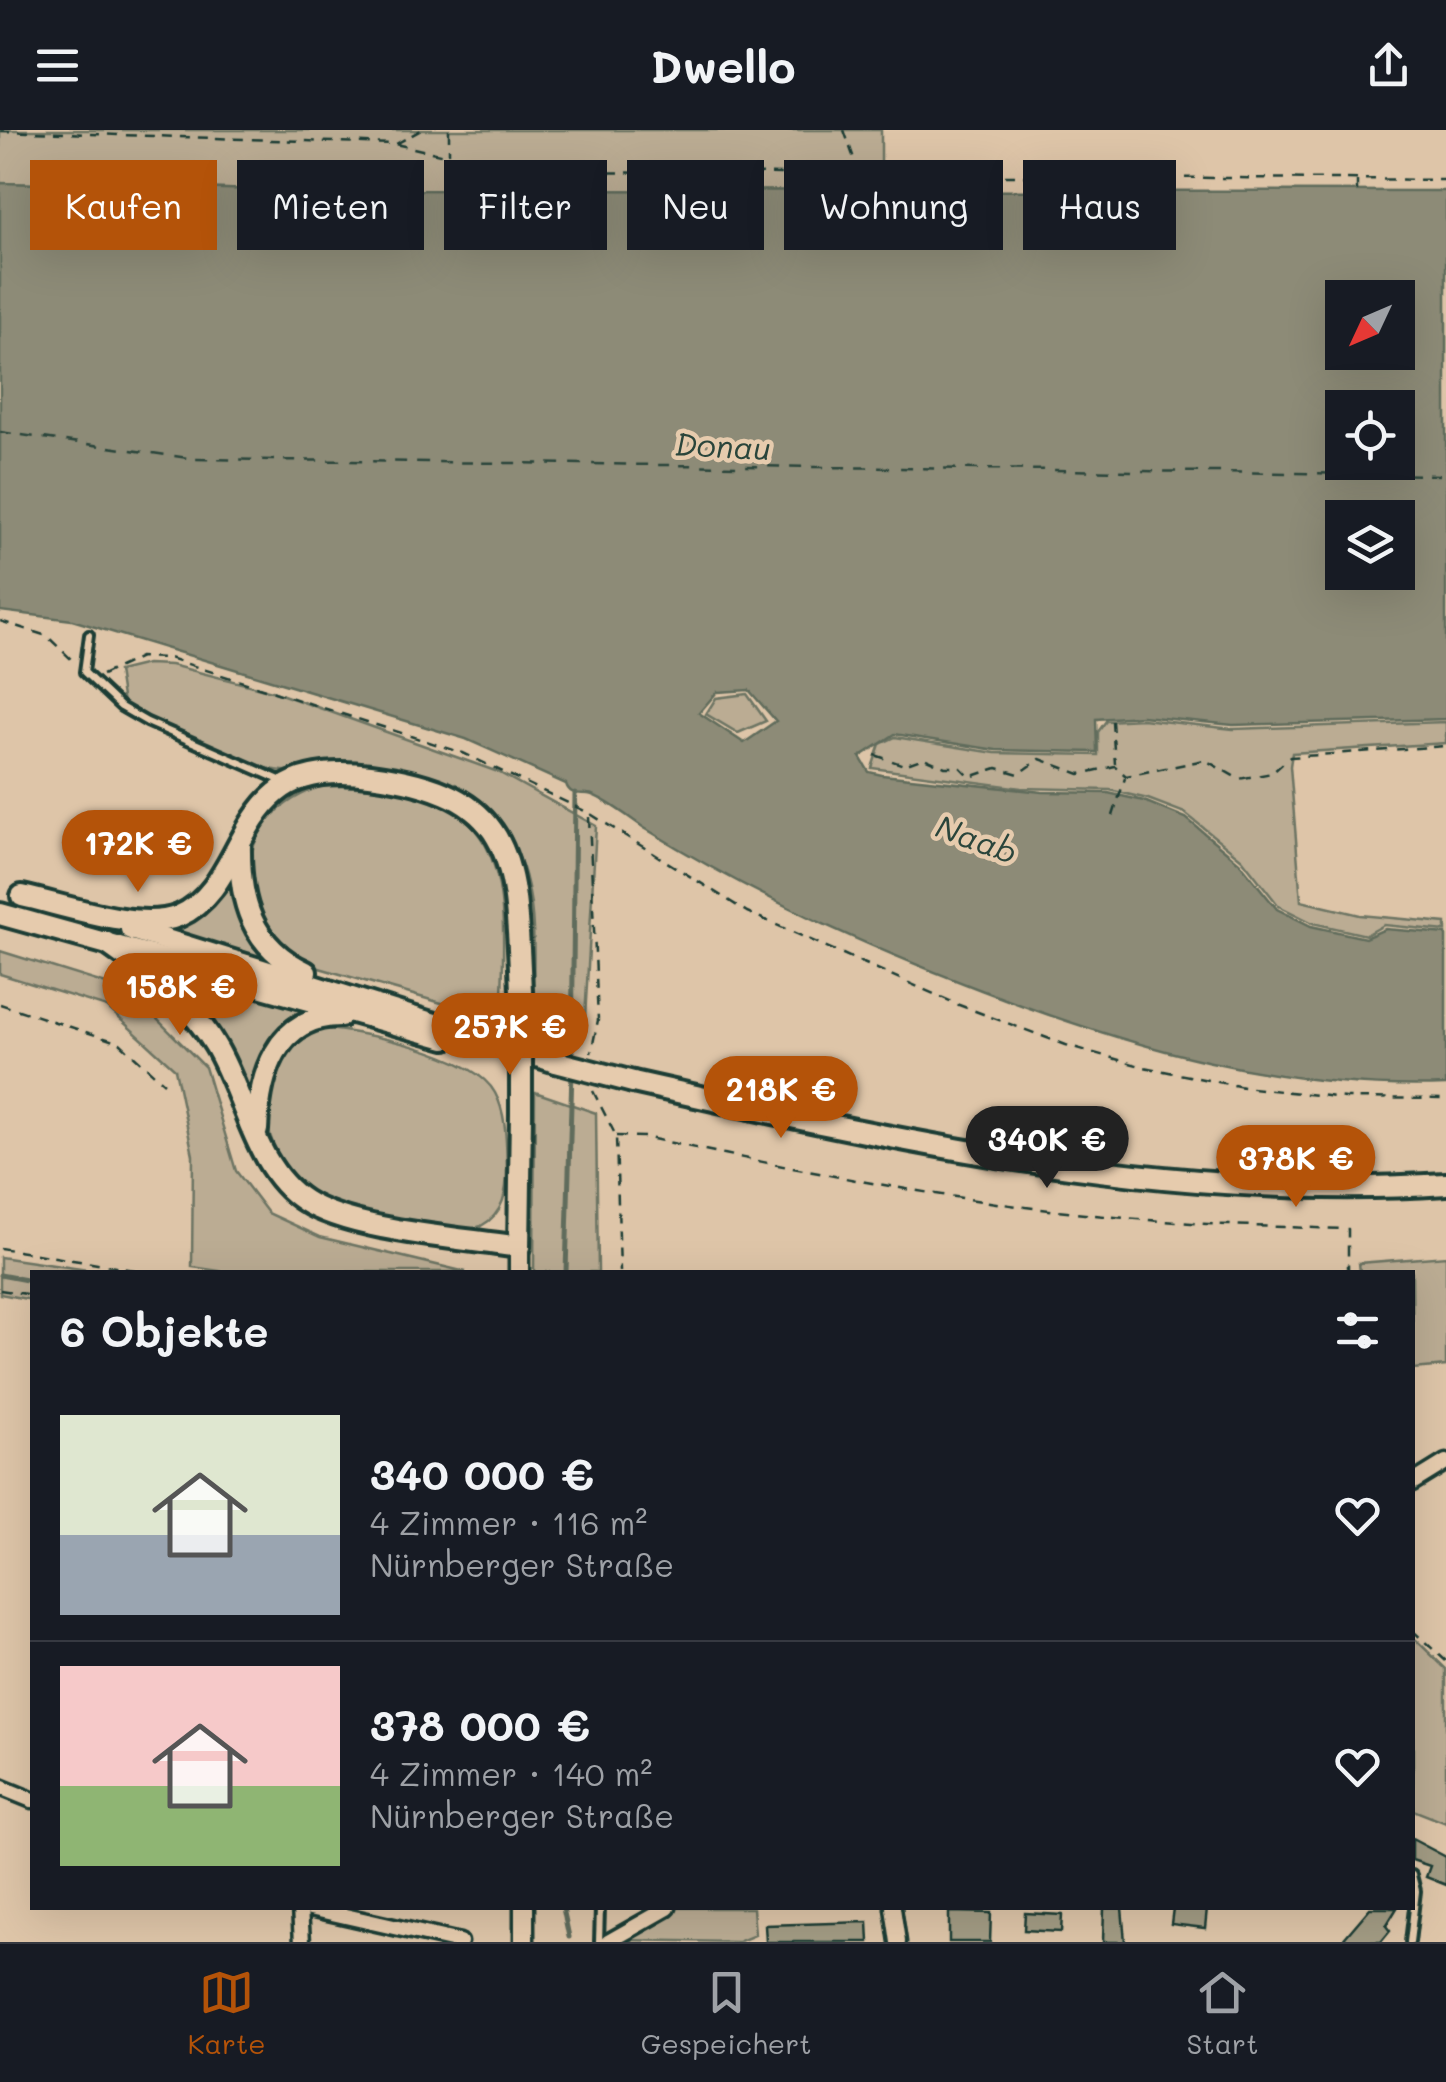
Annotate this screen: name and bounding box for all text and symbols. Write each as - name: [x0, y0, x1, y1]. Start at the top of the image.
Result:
- text: Dwello: [650, 36, 796, 94]
- icon: menu: [30, 38, 85, 93]
- icon: share: [1361, 38, 1416, 93]
- chip: Kaufen: [30, 160, 217, 250]
- chip: Mieten: [237, 160, 424, 250]
- chip: Filter: [444, 160, 607, 250]
- chip: Neu: [627, 160, 764, 250]
- chip: Wohnung: [784, 160, 1003, 250]
- chip: Haus: [1023, 160, 1176, 250]
- north arrow: [1325, 280, 1415, 370]
- map controls: [1325, 280, 1415, 590]
- button: locate: [1325, 390, 1415, 480]
- water label: Donau: [674, 422, 772, 468]
- button: layers: [1325, 500, 1415, 590]
- water label: Naab: [930, 804, 1024, 872]
- pin: 172K €: [57, 810, 219, 895]
- text: 172K €: [84, 821, 192, 863]
- pin: 158K €: [99, 953, 261, 1038]
- text: 158K €: [124, 964, 236, 1006]
- pin: 257K €: [429, 993, 591, 1078]
- text: 257K €: [454, 1004, 566, 1046]
- pin: 218K €: [700, 1056, 862, 1141]
- text: 218K €: [726, 1067, 836, 1109]
- pin: 340K €: [966, 1106, 1128, 1191]
- text: 340K €: [988, 1117, 1106, 1159]
- pin: 378K €: [1215, 1125, 1377, 1210]
- text: 378K €: [1238, 1136, 1354, 1178]
- text: 6 Objekte: [60, 1303, 268, 1358]
- icon: filters: [1330, 1303, 1385, 1358]
- text: 340 000 €: [370, 1446, 594, 1501]
- icon: home: [140, 1455, 260, 1575]
- icon: heart: [1330, 1488, 1385, 1543]
- text: 4 Zimmer · 116 m²: [370, 1501, 647, 1543]
- text: Nürnberger Straße: [370, 1543, 674, 1585]
- text: 378 000 €: [370, 1697, 590, 1752]
- icon: home: [140, 1706, 260, 1826]
- icon: heart: [1330, 1739, 1385, 1794]
- text: 4 Zimmer · 140 m²: [370, 1752, 652, 1794]
- text: Nürnberger Straße: [370, 1794, 674, 1836]
- tab: Karte: [188, 1965, 266, 2061]
- tab: Gespeichert: [641, 1965, 812, 2061]
- tab: Start: [1187, 1965, 1258, 2061]

